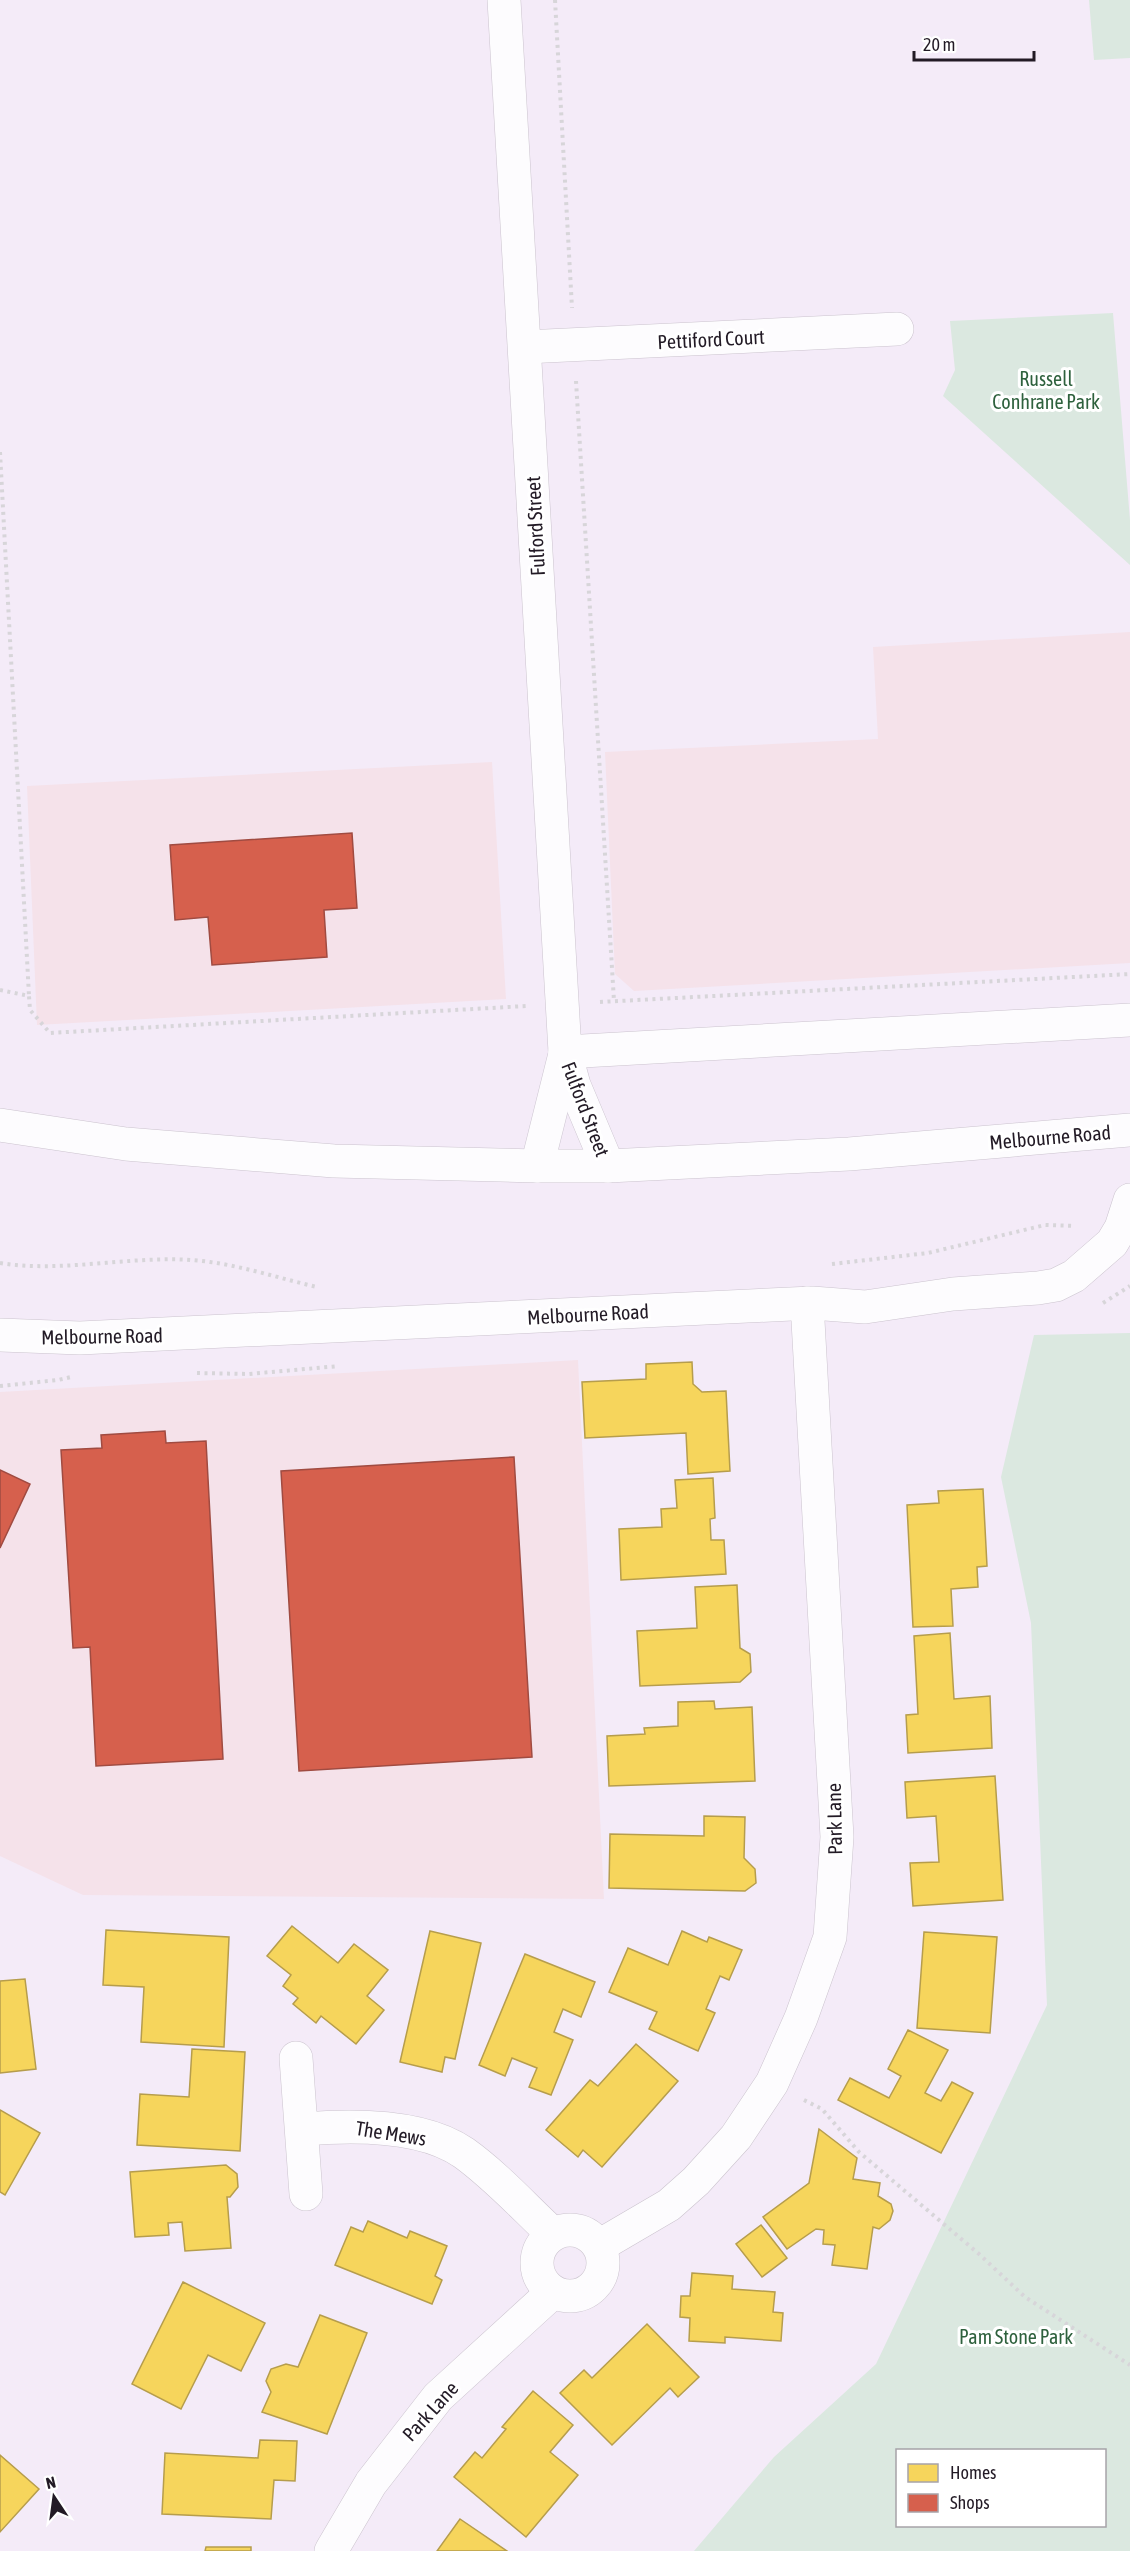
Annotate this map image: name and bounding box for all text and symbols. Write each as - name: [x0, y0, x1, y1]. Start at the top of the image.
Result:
- scale bar: [914, 24, 1034, 62]
- text: 20 m: [923, 34, 955, 55]
- street label: Pettiford Court: [657, 325, 765, 353]
- park label: Russell Conhrane Park: [992, 367, 1100, 413]
- street label: Fulford Street: [521, 475, 549, 576]
- street label: Fulford Street: [557, 1058, 615, 1160]
- street label: Melbourne Road: [988, 1120, 1112, 1154]
- street label: Melbourne Road: [527, 1299, 649, 1329]
- street label: Melbourne Road: [41, 1323, 163, 1349]
- street label: Park Lane: [822, 1783, 846, 1855]
- street label: The Mews: [354, 2116, 428, 2150]
- park label: Pam Stone Park: [959, 2325, 1073, 2348]
- street label: Park Lane: [397, 2377, 463, 2445]
- legend: [896, 2449, 1106, 2527]
- text: Homes: [950, 2462, 996, 2483]
- north arrow: [24, 2467, 84, 2527]
- text: N: [44, 2473, 57, 2492]
- text: Shops: [950, 2492, 990, 2513]

